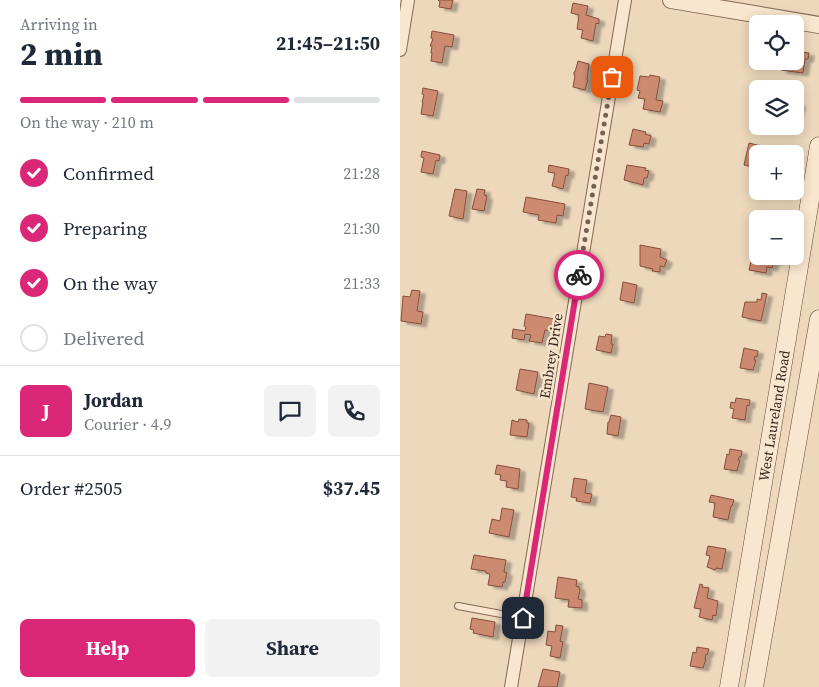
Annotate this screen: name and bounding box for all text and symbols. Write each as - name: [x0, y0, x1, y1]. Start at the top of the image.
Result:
- text: Arriving in: [20, 13, 98, 35]
- map controls: [749, 15, 804, 265]
- button: locate: [749, 15, 804, 70]
- text: 21:45–21:50: [276, 30, 380, 56]
- text: 2 min: [20, 32, 103, 76]
- pin: [591, 56, 633, 98]
- icon: bag: [598, 63, 626, 91]
- button: layers: [749, 80, 804, 135]
- text: On the way · 210 m: [20, 111, 154, 133]
- button: +: [749, 145, 804, 200]
- icon: check: [20, 159, 48, 187]
- text: Confirmed: [63, 160, 154, 186]
- text: 21:28: [343, 162, 380, 184]
- button: −: [749, 210, 804, 265]
- icon: check: [20, 214, 48, 242]
- text: Preparing: [63, 215, 147, 241]
- text: 21:30: [343, 217, 380, 239]
- courier: [554, 250, 604, 300]
- icon: bike: [565, 261, 593, 289]
- icon: check: [20, 269, 48, 297]
- text: On the way: [63, 270, 158, 296]
- text: 21:33: [343, 272, 380, 294]
- street label: Embrey Drive: [534, 312, 568, 400]
- text: Delivered: [63, 325, 144, 351]
- street label: West Laureland Road: [753, 349, 795, 483]
- button: chat: [264, 385, 316, 437]
- button: phone: [328, 385, 380, 437]
- text: Jordan: [84, 387, 143, 413]
- text: J: [42, 398, 50, 424]
- text: Courier · 4.9: [84, 413, 172, 435]
- text: Order #2505: [20, 475, 122, 501]
- text: $37.45: [323, 475, 380, 501]
- pin: [502, 597, 544, 639]
- icon: home: [509, 604, 537, 632]
- button: Help: [20, 619, 195, 677]
- button: Share: [205, 619, 380, 677]

